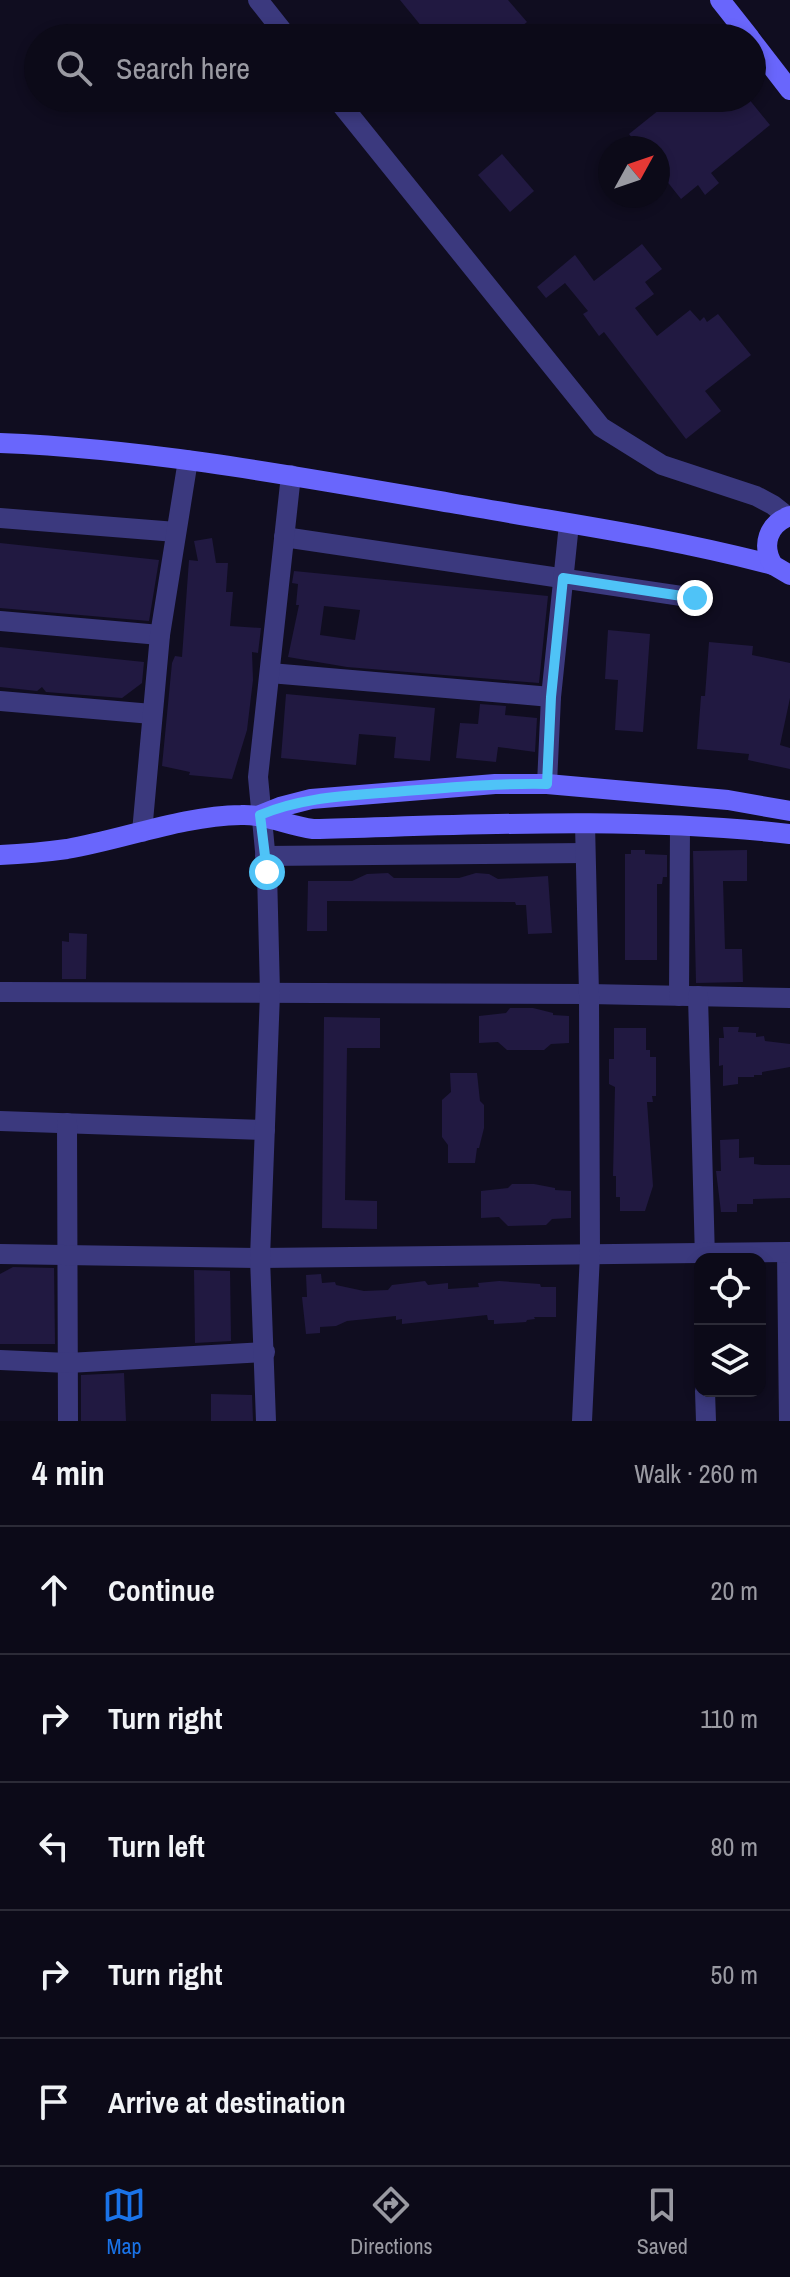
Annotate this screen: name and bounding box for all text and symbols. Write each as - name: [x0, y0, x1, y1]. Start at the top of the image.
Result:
- search box: [24, 24, 766, 112]
- icon: search: [52, 46, 96, 90]
- text: Search here: [116, 48, 250, 88]
- north arrow: [598, 136, 670, 208]
- route end: [677, 580, 713, 616]
- route start: [249, 854, 285, 890]
- map controls: [694, 1253, 766, 1397]
- button: locate: [694, 1253, 766, 1325]
- button: layers: [694, 1325, 766, 1397]
- text: 4 min: [32, 1450, 105, 1496]
- text: Walk · 260 m: [634, 1456, 758, 1491]
- icon: ahead: [32, 1568, 76, 1612]
- text: Continue: [108, 1570, 215, 1610]
- text: 20 m: [711, 1573, 758, 1608]
- icon: right: [32, 1696, 76, 1740]
- text: Turn right: [108, 1698, 222, 1738]
- text: 110 m: [700, 1701, 758, 1736]
- icon: left: [32, 1824, 76, 1868]
- text: Turn left: [108, 1826, 205, 1866]
- text: 80 m: [711, 1829, 758, 1864]
- icon: right: [32, 1952, 76, 1996]
- text: Turn right: [108, 1954, 222, 1994]
- text: 50 m: [711, 1957, 758, 1992]
- icon: arrive: [32, 2080, 76, 2124]
- text: Arrive at destination: [108, 2082, 346, 2122]
- tab: Map: [102, 2183, 146, 2261]
- tab: Directions: [350, 2183, 433, 2261]
- tab: Saved: [637, 2183, 688, 2261]

